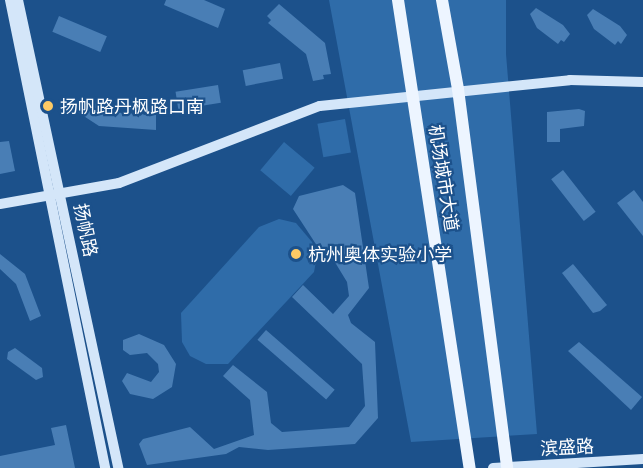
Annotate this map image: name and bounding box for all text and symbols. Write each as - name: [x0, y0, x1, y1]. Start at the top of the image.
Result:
- place label: 扬帆路丹枫路口南: [60, 95, 204, 117]
- marker: 扬帆路丹枫路口南: [41, 99, 55, 113]
- street label: 机场城市大道: [425, 123, 463, 233]
- street label: 扬帆路: [70, 201, 102, 259]
- place label: 杭州奥体实验小学: [308, 243, 452, 265]
- marker: 杭州奥体实验小学: [289, 247, 303, 261]
- street label: 滨盛路: [539, 435, 595, 459]

